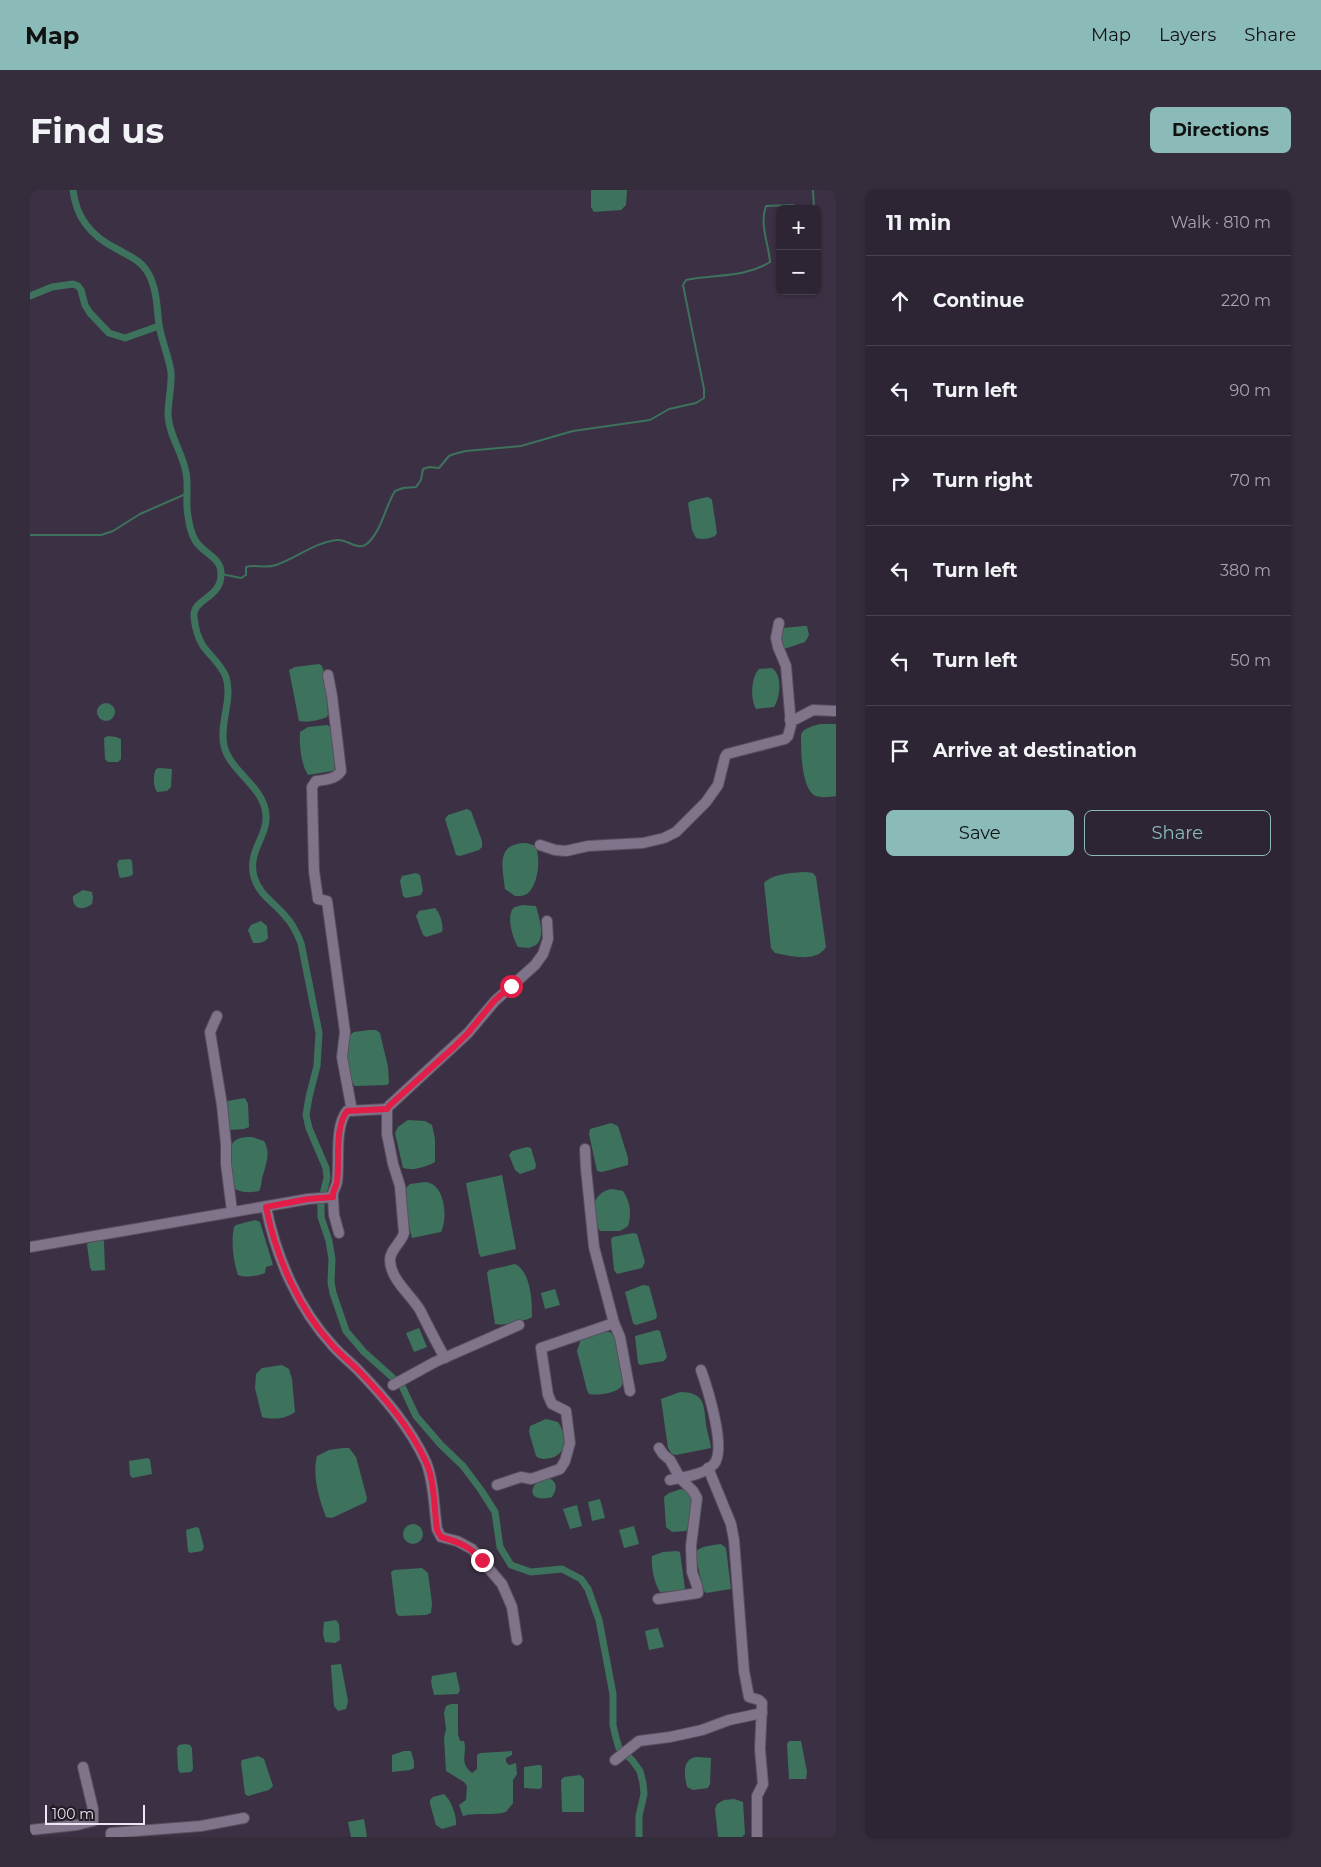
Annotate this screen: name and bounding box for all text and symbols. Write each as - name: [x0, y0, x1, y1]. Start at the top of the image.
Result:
- text: Map: [25, 21, 79, 50]
- text: Map: [1091, 24, 1131, 46]
- text: Layers: [1159, 24, 1216, 46]
- text: Share: [1244, 24, 1296, 46]
- button: Directions: [1150, 107, 1291, 153]
- text: Find us: [30, 109, 164, 152]
- map controls: [776, 205, 821, 295]
- button: +: [776, 205, 821, 250]
- text: 11 min: [886, 210, 951, 235]
- text: Walk · 810 m: [1171, 213, 1271, 232]
- button: −: [776, 250, 821, 295]
- icon: ahead: [886, 287, 914, 315]
- text: Continue: [933, 289, 1024, 312]
- text: 220 m: [1221, 291, 1271, 310]
- icon: left: [886, 377, 914, 405]
- text: Turn left: [933, 379, 1018, 402]
- text: 90 m: [1229, 381, 1271, 400]
- icon: right: [886, 467, 914, 495]
- text: Turn right: [933, 469, 1033, 492]
- text: 70 m: [1230, 471, 1271, 490]
- icon: left: [886, 557, 914, 585]
- text: Turn left: [933, 559, 1018, 582]
- text: 380 m: [1220, 561, 1271, 580]
- icon: left: [886, 647, 914, 675]
- text: Turn left: [933, 649, 1018, 672]
- text: 50 m: [1230, 651, 1271, 670]
- icon: arrive: [886, 737, 914, 765]
- text: Arrive at destination: [933, 739, 1137, 762]
- button: Save: [886, 810, 1074, 856]
- button: Share: [1084, 810, 1271, 856]
- route start: [500, 975, 523, 998]
- route end: [471, 1549, 494, 1572]
- scale bar: [45, 1802, 145, 1825]
- text: 100 m: [52, 1805, 94, 1823]

